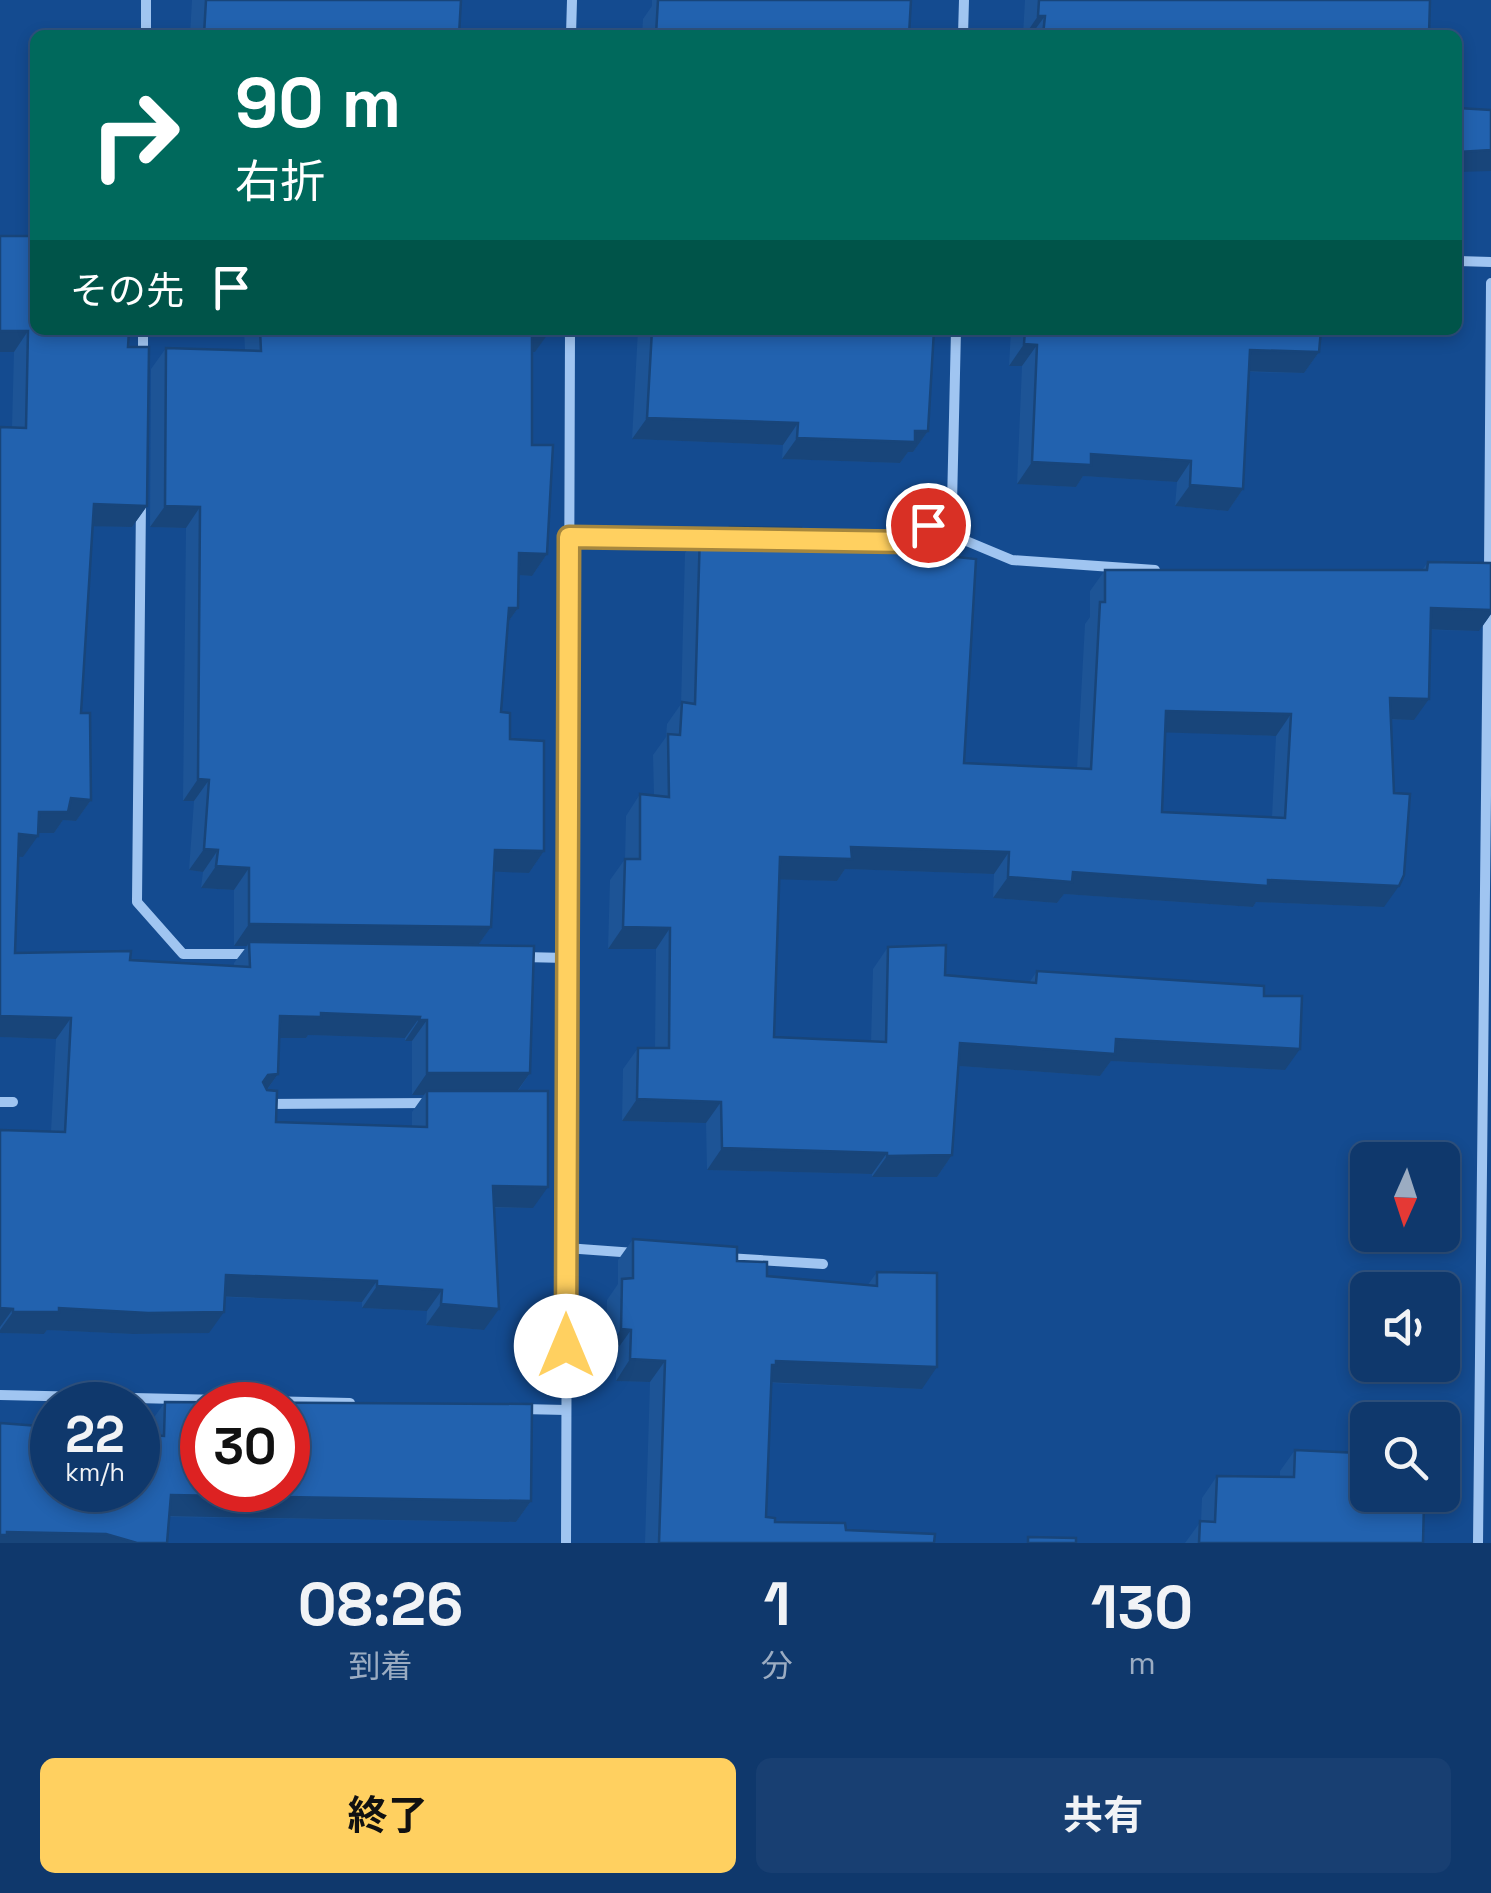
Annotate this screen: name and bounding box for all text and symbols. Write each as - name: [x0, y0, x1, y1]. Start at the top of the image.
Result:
- text: 90 m: [235, 58, 401, 147]
- icon: right: [70, 70, 200, 200]
- text: 右折: [235, 153, 325, 210]
- icon: arrive: [204, 260, 259, 315]
- text: その先: [70, 267, 184, 315]
- pin: [886, 483, 971, 568]
- icon: arrive: [901, 498, 956, 553]
- north arrow: [1350, 1142, 1460, 1252]
- map controls: [1350, 1142, 1460, 1512]
- button: sound: [1350, 1272, 1460, 1382]
- position arrow: [514, 1294, 618, 1398]
- speed limit sign: 30: [180, 1382, 310, 1512]
- button: search: [1350, 1402, 1460, 1512]
- text: 22: [65, 1403, 125, 1467]
- text: km/h: [65, 1456, 125, 1488]
- text: 08:26: [298, 1566, 463, 1643]
- text: 1: [763, 1566, 791, 1643]
- text: 130: [1091, 1569, 1193, 1646]
- text: m: [1128, 1643, 1156, 1683]
- text: 到着: [348, 1646, 413, 1686]
- text: 分: [761, 1646, 793, 1686]
- button: 終了: [40, 1758, 736, 1873]
- button: 共有: [756, 1758, 1451, 1873]

